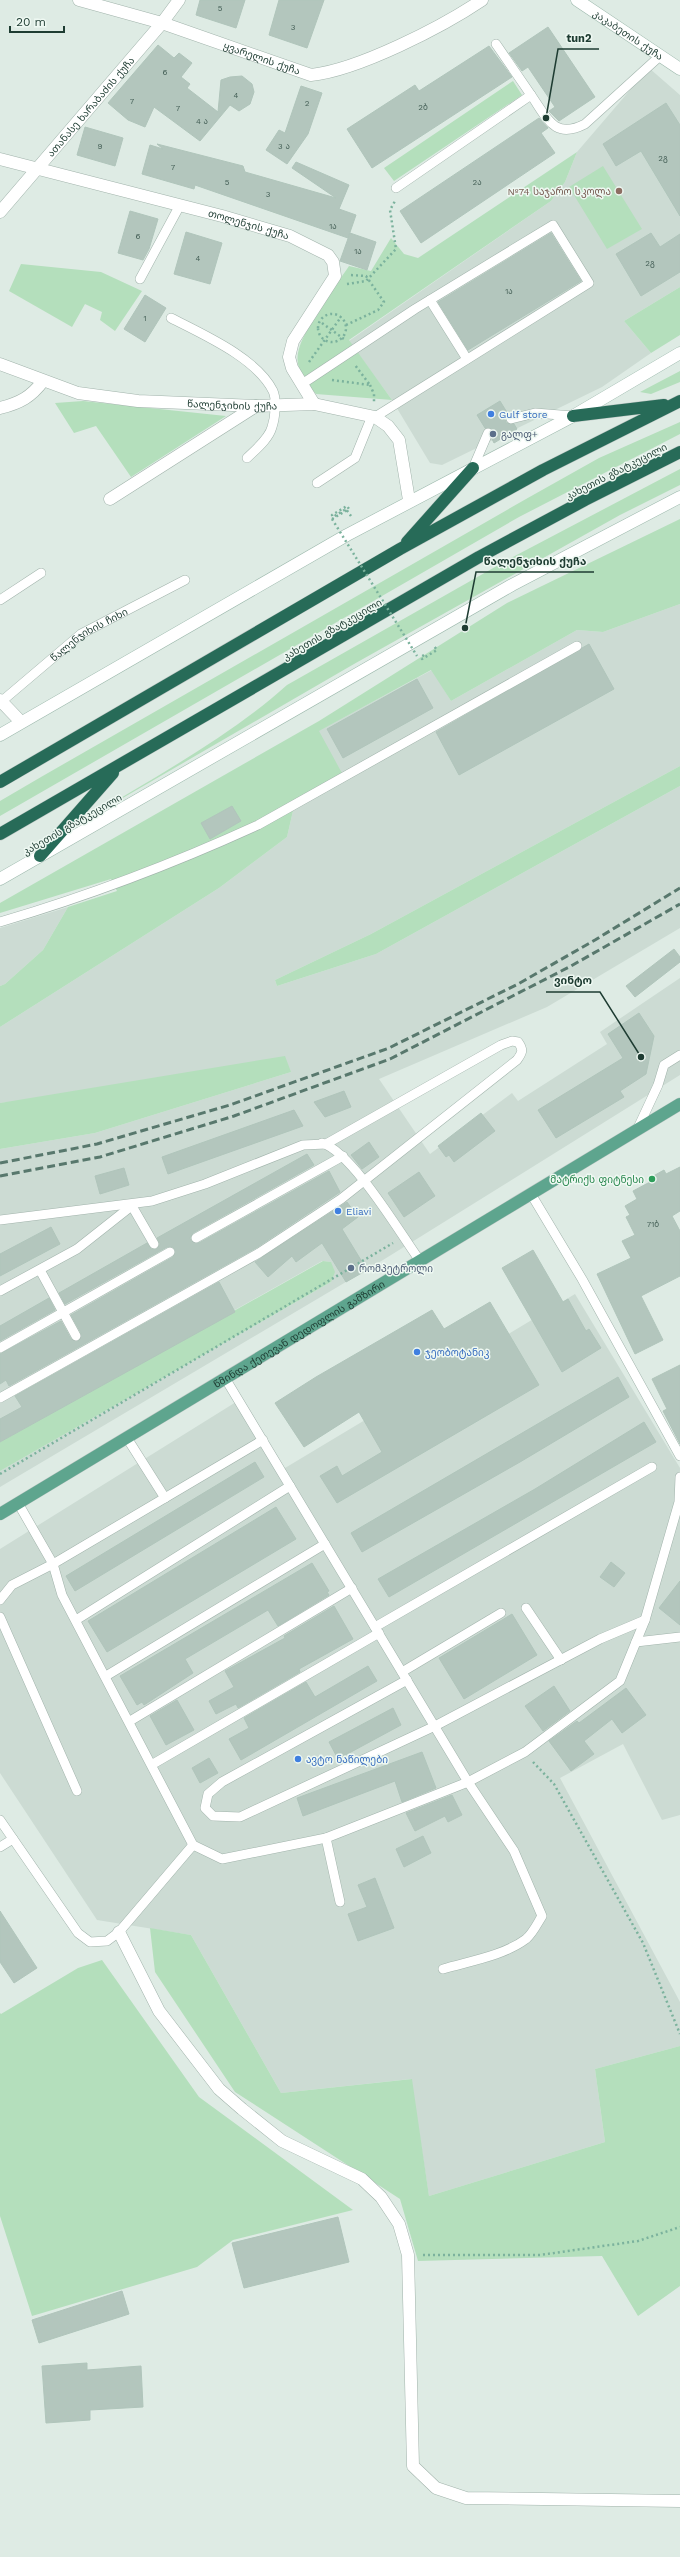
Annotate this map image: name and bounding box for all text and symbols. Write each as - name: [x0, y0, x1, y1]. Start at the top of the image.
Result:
- house number: 5: [218, 4, 223, 13]
- scale bar: [10, 8, 64, 34]
- street label: კაკაბეთის ქუჩა: [591, 8, 665, 62]
- text: 20 m: [16, 15, 46, 29]
- house number: 3: [291, 23, 296, 32]
- callout: tun2: [558, 26, 599, 49]
- text: tun2: [567, 32, 592, 45]
- street label: ყვარელის ქუჩა: [222, 40, 302, 77]
- street label: ათანასე ხარაბაძის ქუჩა: [45, 55, 137, 159]
- house number: 6: [163, 68, 168, 77]
- house number: 4: [234, 91, 239, 100]
- house number: 7: [130, 97, 135, 106]
- house number: 2: [305, 99, 310, 108]
- house number: 2ბ: [418, 103, 428, 112]
- house number: 7: [176, 104, 181, 113]
- house number: 4 ა: [196, 117, 208, 126]
- house number: 9: [98, 142, 103, 151]
- house number: 3 ა: [278, 142, 290, 151]
- house number: 2გ: [658, 154, 668, 163]
- house number: 7: [171, 163, 176, 172]
- house number: 5: [225, 178, 230, 187]
- house number: 2ა: [472, 178, 482, 187]
- place label: №74 საჯარო სკოლა: [508, 186, 611, 198]
- marker: №74 საჯარო სკოლა: [614, 186, 624, 196]
- house number: 3: [266, 190, 271, 199]
- street label: თოლენჯის ქუჩა: [207, 208, 290, 241]
- house number: 1ა: [329, 222, 337, 231]
- house number: 6: [136, 232, 141, 241]
- house number: 1ა: [354, 247, 362, 256]
- house number: 4: [196, 254, 201, 263]
- house number: 2გ: [645, 259, 655, 268]
- house number: 1ა: [505, 287, 513, 296]
- house number: 1: [143, 314, 147, 323]
- street label: წალენჯიხის ქუჩა: [187, 398, 277, 413]
- marker: Gulf store: [486, 409, 496, 419]
- place label: Gulf store: [499, 409, 548, 420]
- marker: გალფ+: [488, 429, 498, 439]
- place label: გალფ+: [501, 429, 538, 441]
- street label: კახეთის გზატკეცილი: [564, 441, 669, 503]
- callout: წალენჯიხის ქუჩა: [476, 549, 594, 572]
- text: წალენჯიხის ქუჩა: [484, 555, 586, 568]
- street label: კახეთის გზატკეცილი: [281, 596, 384, 663]
- street label: წალენჯიხის ჩიხი: [48, 606, 130, 664]
- street label: კახეთის გზატკეცილი: [21, 791, 124, 858]
- callout: ვინტო: [546, 969, 600, 992]
- text: ვინტო: [554, 974, 592, 987]
- place label: მატრიქს ფიტნესი: [550, 1174, 644, 1186]
- marker: მატრიქს ფიტნესი: [647, 1174, 657, 1184]
- marker: Eliavi: [333, 1206, 343, 1216]
- place label: Eliavi: [346, 1206, 371, 1217]
- house number: 71ბ: [647, 1220, 659, 1229]
- marker: რომპეტროლი: [346, 1263, 356, 1273]
- place label: რომპეტროლი: [359, 1263, 433, 1275]
- street label: წმინდა ქეთევან დედოფლის გამზირი: [212, 1278, 387, 1390]
- marker: ჯეობოტანიკ: [412, 1347, 422, 1357]
- place label: ჯეობოტანიკ: [425, 1347, 490, 1359]
- marker: ავტო ნაწილები: [293, 1754, 303, 1764]
- place label: ავტო ნაწილები: [306, 1754, 388, 1766]

